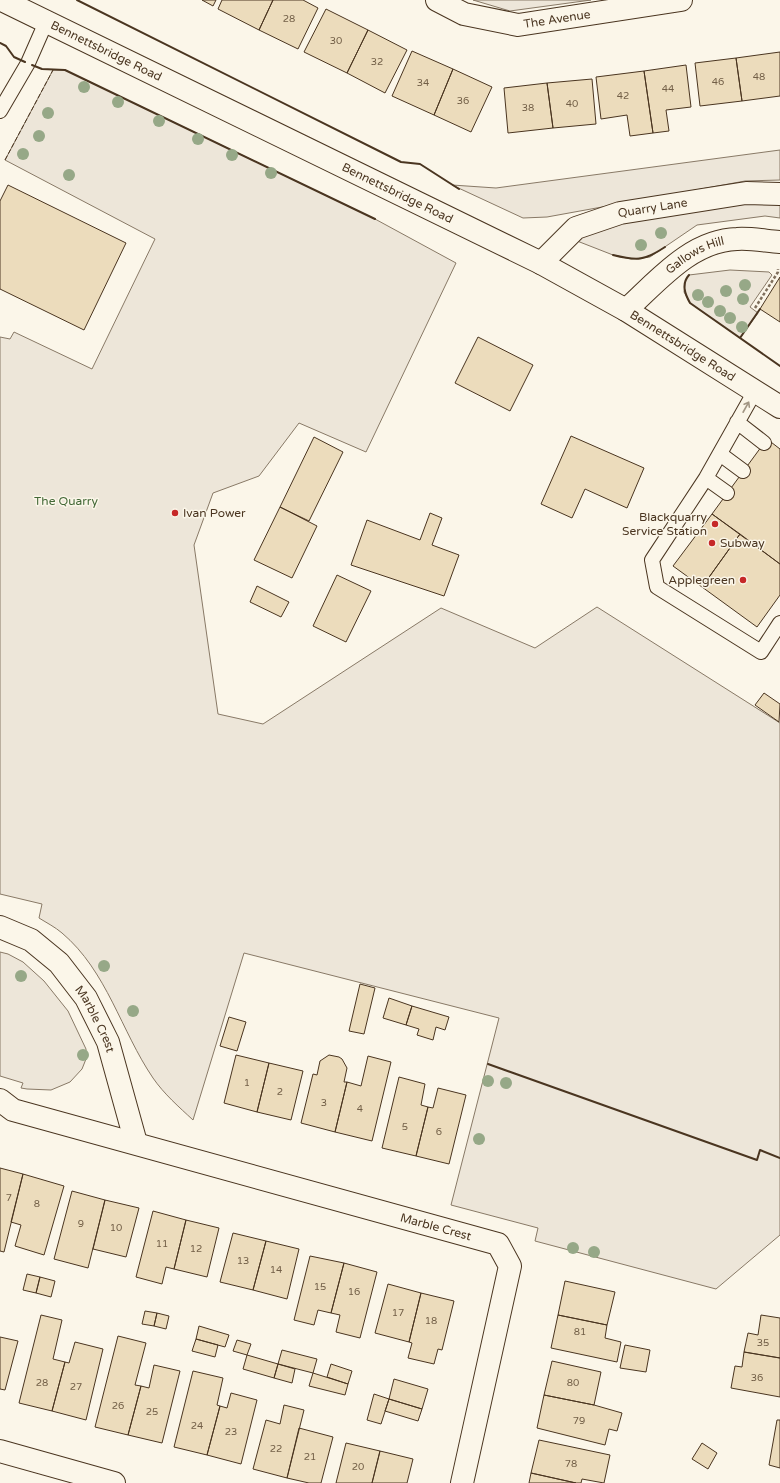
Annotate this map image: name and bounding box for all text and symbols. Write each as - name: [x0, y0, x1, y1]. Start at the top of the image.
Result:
- street label: The Avenue: [523, 7, 592, 31]
- house number: 28: [283, 13, 295, 25]
- street label: Bennettsbridge Road: [48, 18, 164, 84]
- house number: 30: [330, 35, 342, 47]
- house number: 32: [371, 56, 383, 68]
- house number: 48: [753, 71, 765, 83]
- house number: 46: [712, 76, 724, 88]
- house number: 34: [417, 77, 429, 89]
- house number: 44: [662, 83, 674, 95]
- house number: 42: [617, 90, 629, 102]
- house number: 36: [457, 95, 469, 107]
- house number: 40: [566, 98, 578, 110]
- house number: 38: [522, 102, 534, 114]
- street label: Bennettsbridge Road: [340, 160, 455, 226]
- street label: Quarry Lane: [617, 195, 689, 220]
- street label: Gallows Hill: [663, 234, 725, 277]
- street label: Bennettsbridge Road: [628, 307, 738, 384]
- one-way arrow: [742, 401, 750, 413]
- park label: The Quarry: [34, 494, 98, 508]
- place label: Ivan Power: [183, 506, 246, 520]
- marker: Ivan Power: [170, 508, 180, 518]
- place label: Blackquarry Service Station: [622, 510, 708, 538]
- marker: Blackquarry Service Station: [710, 519, 720, 529]
- place label: Subway: [720, 536, 765, 550]
- marker: Subway: [707, 538, 717, 548]
- place label: Applegreen: [668, 573, 735, 587]
- marker: Applegreen: [738, 575, 748, 585]
- street label: Marble Crest: [72, 983, 118, 1054]
- house number: 1: [244, 1077, 250, 1089]
- house number: 2: [277, 1086, 283, 1098]
- house number: 3: [321, 1097, 327, 1109]
- house number: 4: [357, 1103, 363, 1115]
- house number: 5: [402, 1121, 408, 1133]
- house number: 6: [436, 1126, 442, 1138]
- house number: 7: [6, 1192, 12, 1204]
- house number: 8: [34, 1198, 40, 1210]
- street label: Marble Crest: [399, 1210, 473, 1243]
- house number: 9: [78, 1218, 84, 1230]
- house number: 10: [110, 1222, 122, 1234]
- house number: 11: [156, 1238, 168, 1250]
- house number: 12: [190, 1243, 202, 1255]
- house number: 13: [237, 1255, 249, 1267]
- house number: 14: [270, 1264, 282, 1276]
- house number: 15: [314, 1281, 326, 1293]
- house number: 16: [348, 1286, 360, 1298]
- house number: 17: [392, 1307, 404, 1319]
- house number: 18: [425, 1315, 437, 1327]
- house number: 81: [574, 1326, 586, 1338]
- house number: 35: [757, 1337, 769, 1349]
- house number: 36: [751, 1372, 763, 1384]
- house number: 28: [36, 1377, 48, 1389]
- house number: 80: [567, 1377, 579, 1389]
- house number: 27: [70, 1381, 82, 1393]
- house number: 26: [112, 1400, 124, 1412]
- house number: 25: [146, 1406, 158, 1418]
- house number: 79: [573, 1415, 585, 1427]
- house number: 24: [191, 1420, 203, 1432]
- house number: 23: [225, 1426, 237, 1438]
- house number: 22: [270, 1443, 282, 1455]
- house number: 21: [304, 1451, 316, 1463]
- house number: 78: [565, 1458, 577, 1470]
- house number: 20: [352, 1461, 364, 1473]

